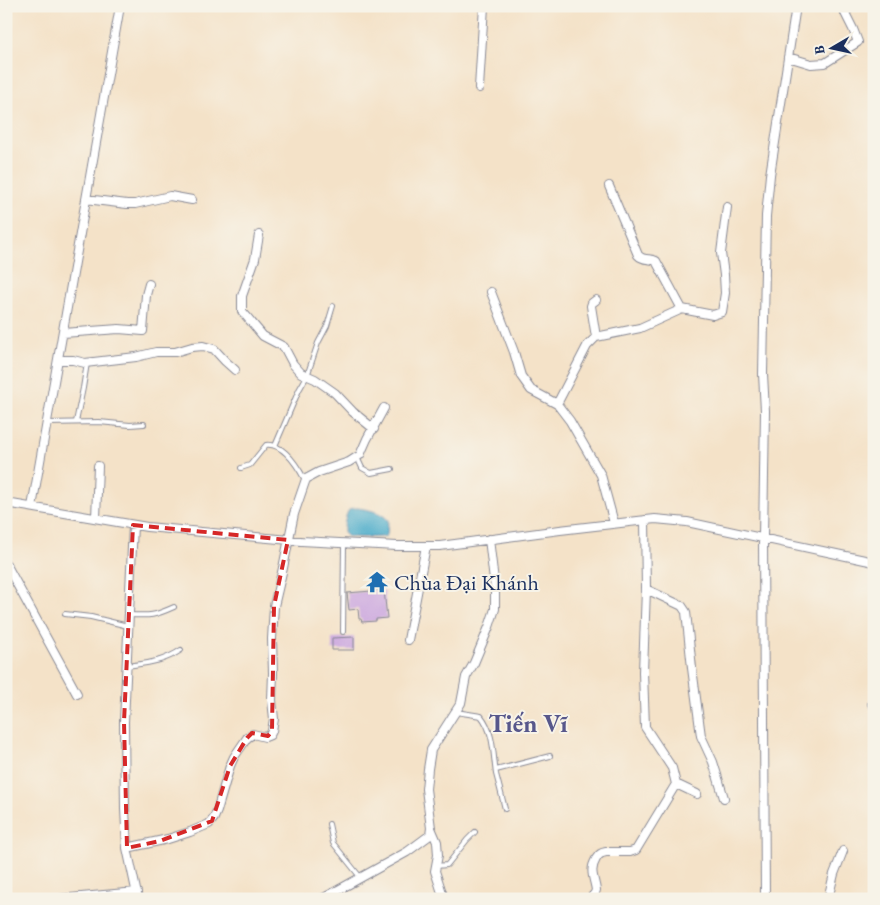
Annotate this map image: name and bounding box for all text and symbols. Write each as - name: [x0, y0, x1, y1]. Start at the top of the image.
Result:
- north arrow: [808, 22, 858, 72]
- text: B: [810, 44, 829, 56]
- place label: Chùa Đại Khánh: [394, 568, 539, 597]
- temple icon: Chùa Đại Khánh: [364, 569, 390, 595]
- district label: Tiến Vĩ: [488, 707, 568, 739]

